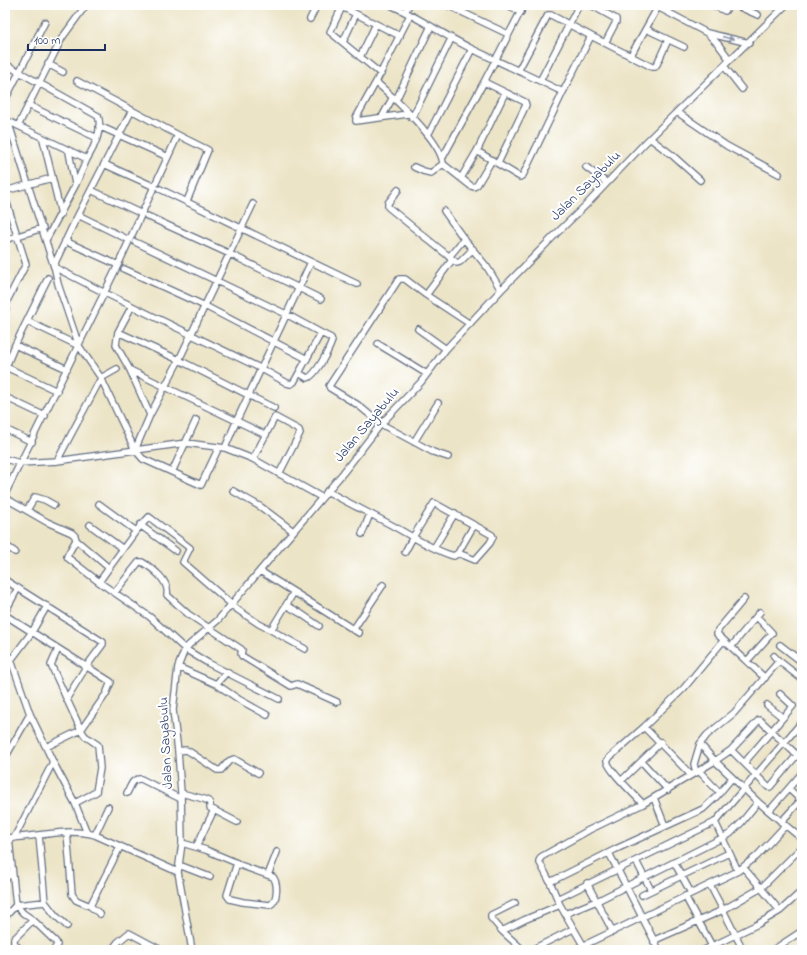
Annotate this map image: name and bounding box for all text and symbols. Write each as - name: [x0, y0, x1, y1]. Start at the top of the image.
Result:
- scale bar: [28, 26, 105, 52]
- text: 100 m: [34, 32, 61, 50]
- one-way arrow: [722, 35, 734, 41]
- street label: Jalan Sayabulu: [546, 146, 627, 227]
- street label: Jalan Sayabulu: [329, 383, 405, 468]
- street label: Jalan Sayabulu: [153, 696, 180, 790]

